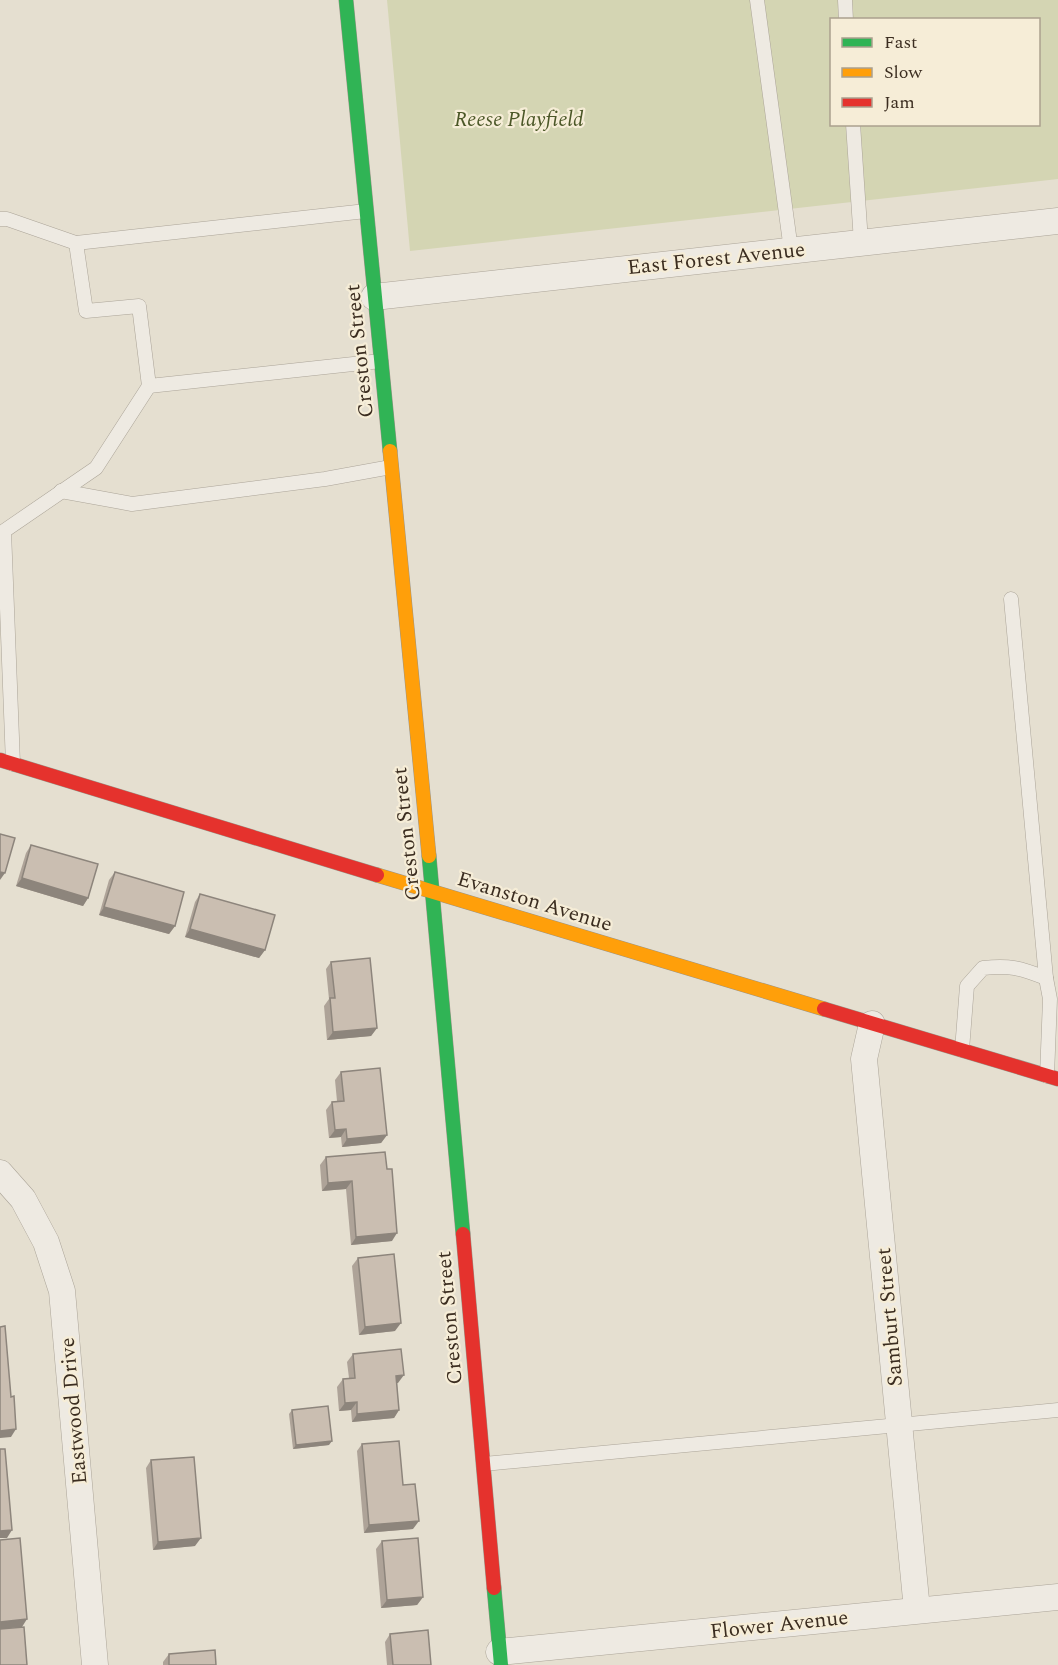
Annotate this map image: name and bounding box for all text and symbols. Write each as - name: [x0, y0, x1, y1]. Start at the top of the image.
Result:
- legend: [830, 18, 1040, 126]
- text: Fast: [884, 29, 917, 56]
- text: Slow: [884, 59, 923, 86]
- text: Jam: [884, 89, 915, 116]
- park label: Reese Playfield: [454, 104, 584, 136]
- street label: East Forest Avenue: [626, 234, 807, 284]
- street label: Creston Street: [337, 283, 383, 419]
- street label: Creston Street: [384, 766, 430, 902]
- street label: Evanston Avenue: [453, 863, 616, 941]
- street label: Samburt Street: [868, 1246, 912, 1388]
- street label: Creston Street: [428, 1250, 472, 1386]
- street label: Eastwood Drive: [52, 1336, 96, 1486]
- street label: Flower Avenue: [708, 1602, 850, 1648]

